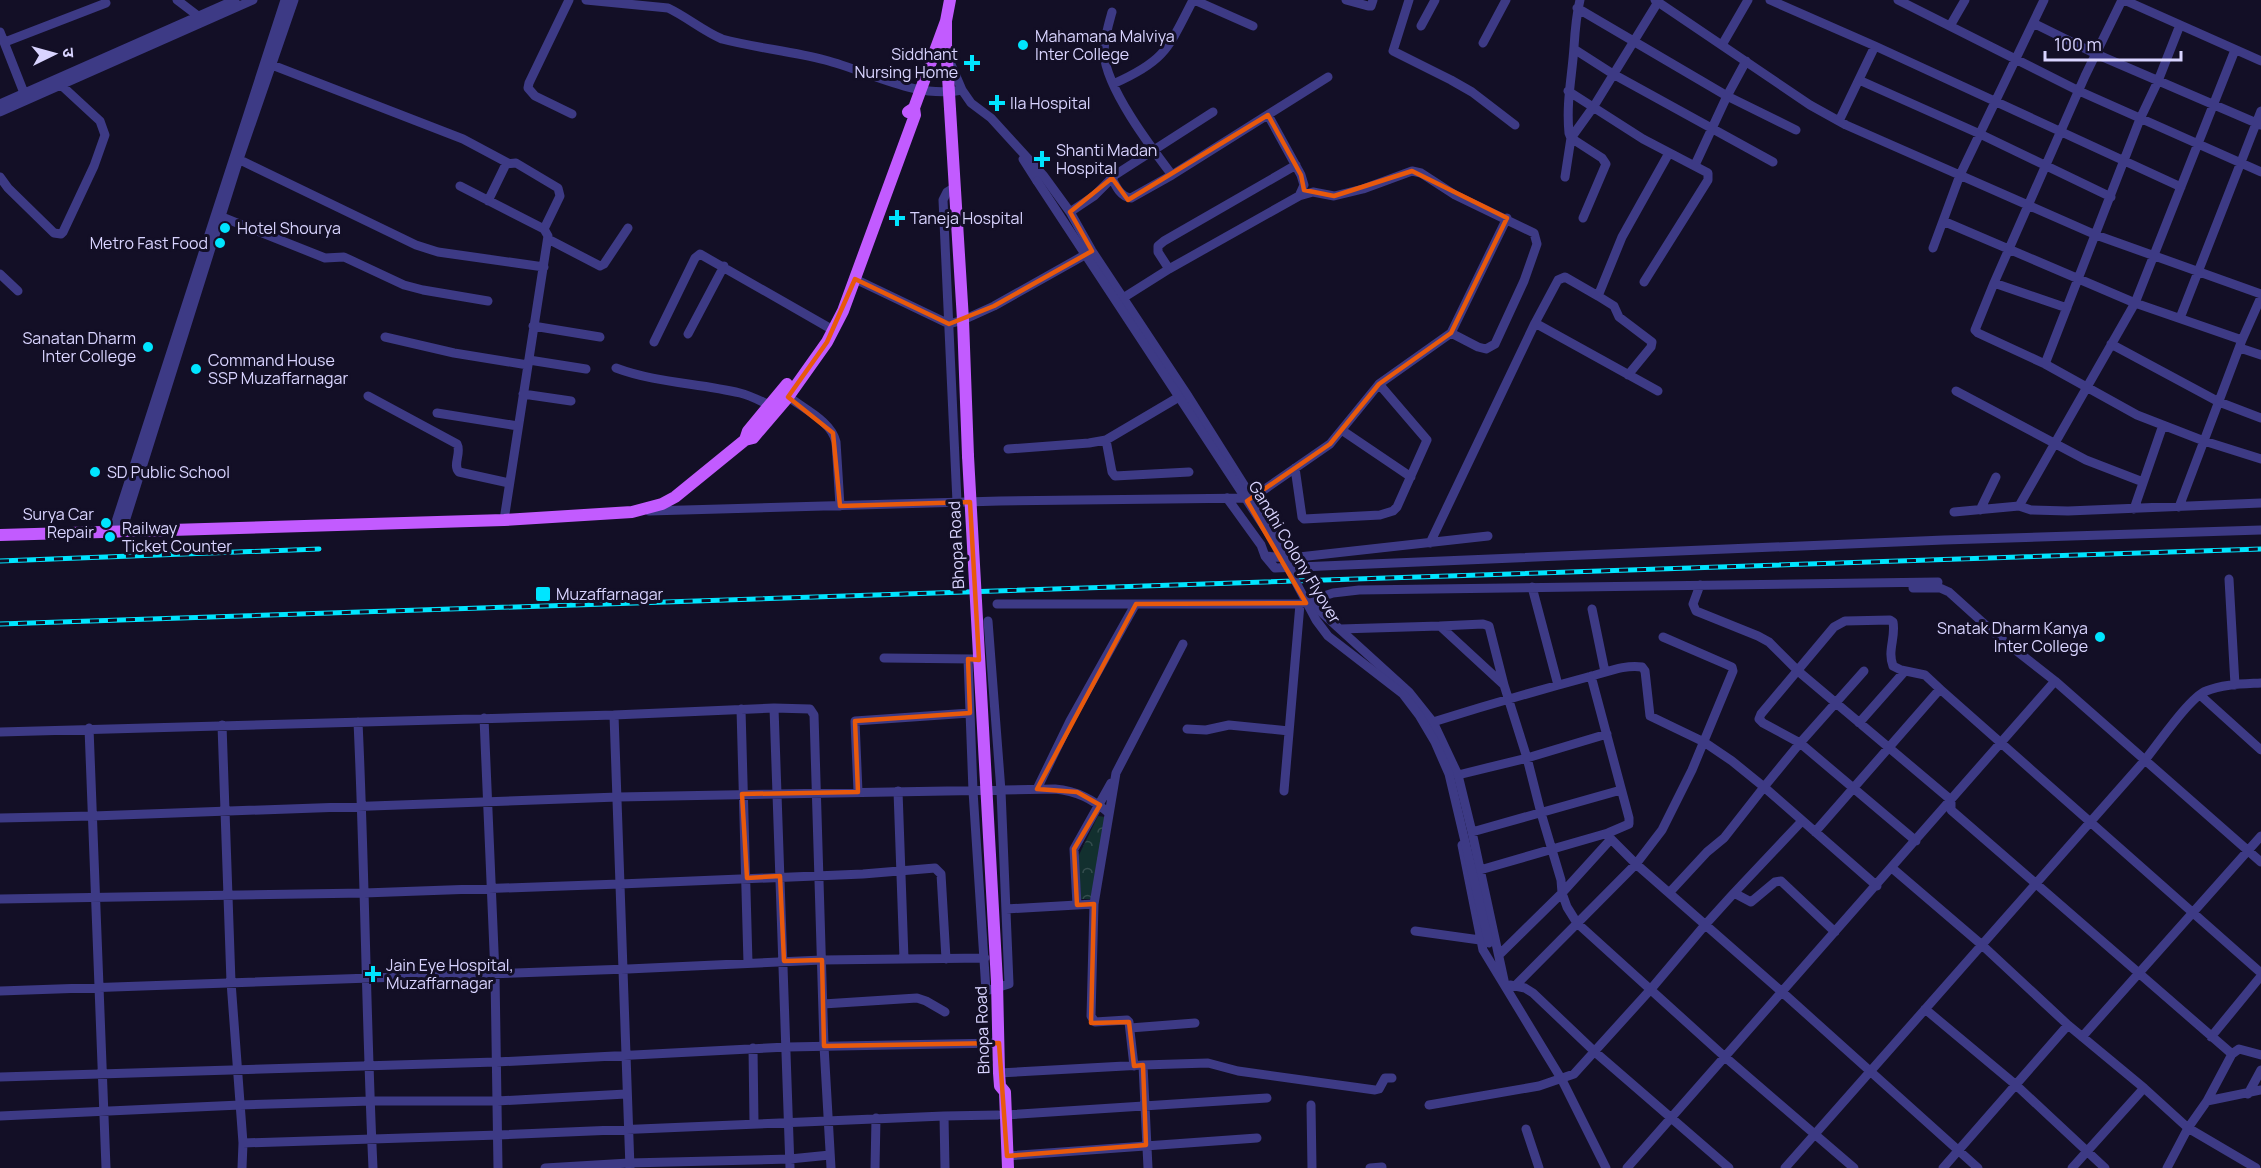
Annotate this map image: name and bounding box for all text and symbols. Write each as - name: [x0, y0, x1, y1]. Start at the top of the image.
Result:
- north arrow: [24, 24, 84, 84]
- scale bar: [2045, 24, 2182, 62]
- place label: Mahamana Malviya Inter College: [1035, 25, 1175, 65]
- text: 100 m: [2054, 32, 2102, 56]
- marker: Mahamana Malviya Inter College: [1016, 38, 1030, 52]
- place label: Siddhant Nursing Home: [855, 43, 958, 83]
- text: उ: [58, 47, 80, 59]
- marker: Siddhant Nursing Home: [963, 54, 981, 72]
- place label: Ila Hospital: [1010, 92, 1091, 114]
- marker: Ila Hospital: [988, 94, 1006, 112]
- place label: Shanti Madan Hospital: [1056, 139, 1157, 179]
- marker: Shanti Madan Hospital: [1033, 150, 1051, 168]
- place label: Taneja Hospital: [910, 207, 1023, 229]
- marker: Taneja Hospital: [888, 209, 906, 227]
- place label: Hotel Shourya: [237, 217, 341, 239]
- marker: Hotel Shourya: [218, 221, 232, 235]
- place label: Metro Fast Food: [90, 232, 208, 254]
- marker: Metro Fast Food: [213, 236, 227, 250]
- place label: Sanatan Dharm Inter College: [22, 327, 136, 367]
- marker: Sanatan Dharm Inter College: [141, 340, 155, 354]
- place label: Command House SSP Muzaffarnagar: [208, 349, 348, 389]
- marker: Command House SSP Muzaffarnagar: [189, 362, 203, 376]
- place label: SD Public School: [107, 461, 230, 483]
- marker: SD Public School: [88, 465, 102, 479]
- street label: Gandhi Colony Flyover: [1244, 477, 1346, 627]
- street label: Bhopa Road: [943, 500, 969, 590]
- place label: Surya Car Repair: [23, 503, 94, 543]
- marker: Surya Car Repair: [99, 516, 113, 530]
- place label: Railway Ticket Counter: [122, 517, 232, 557]
- marker: Railway Ticket Counter: [103, 530, 117, 544]
- place label: Muzaffarnagar: [556, 583, 664, 605]
- marker: Muzaffarnagar: [534, 585, 552, 603]
- place label: Snatak Dharm Kanya Inter College: [1937, 617, 2088, 657]
- marker: Snatak Dharm Kanya Inter College: [2093, 630, 2107, 644]
- place label: Jain Eye Hospital, Muzaffarnagar: [386, 954, 514, 994]
- marker: Jain Eye Hospital, Muzaffarnagar: [364, 965, 382, 983]
- street label: Bhopa Road: [969, 986, 995, 1074]

